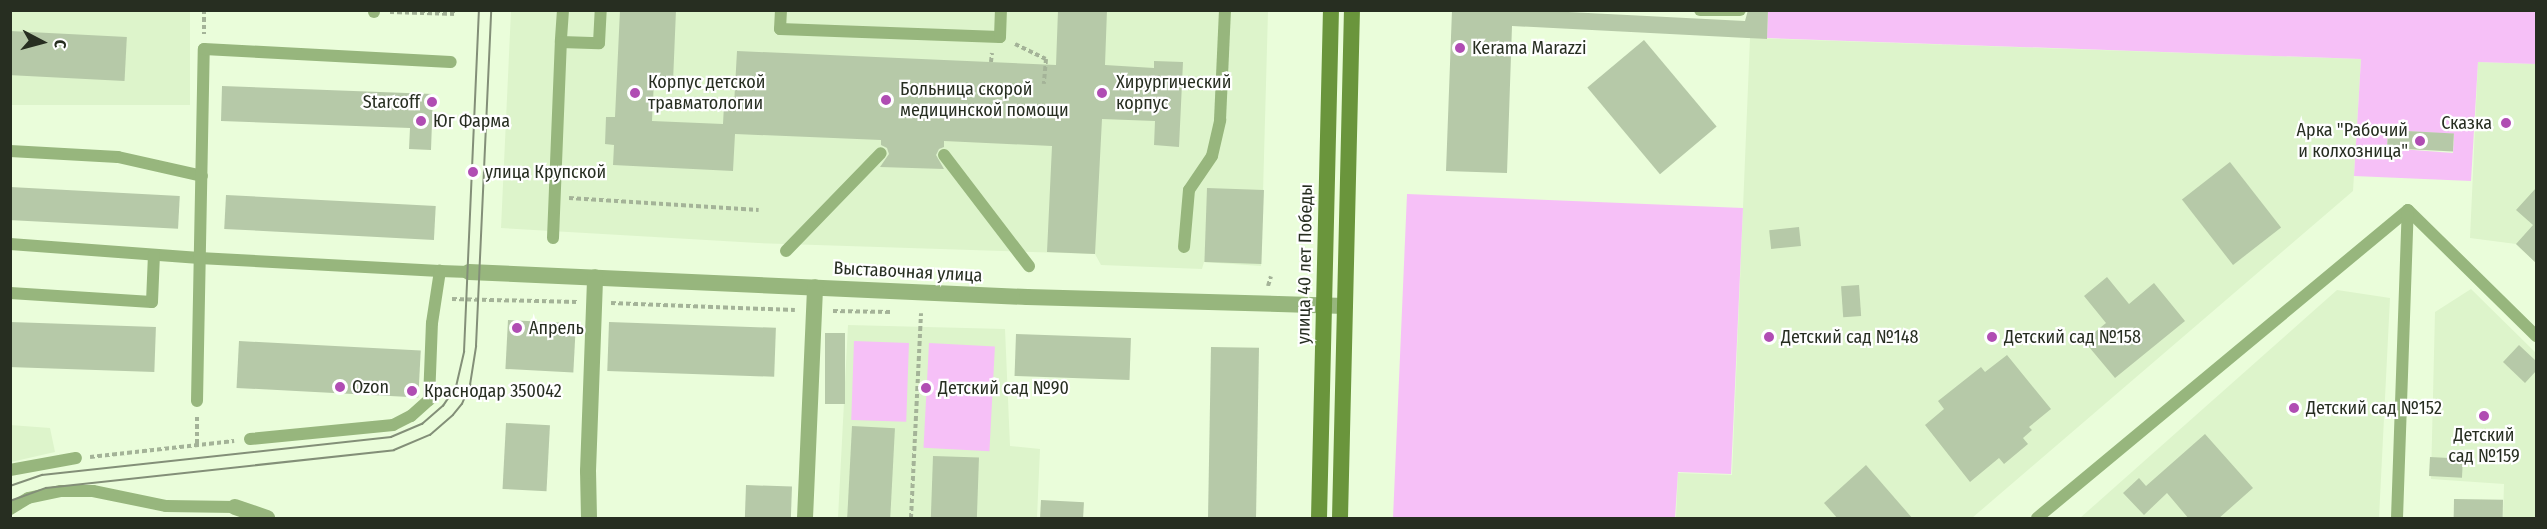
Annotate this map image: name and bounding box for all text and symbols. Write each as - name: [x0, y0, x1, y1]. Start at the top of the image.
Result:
- north arrow: [12, 12, 72, 72]
- place label: Kerama Marazzi: [1472, 37, 1587, 59]
- text: С: [51, 39, 70, 49]
- marker: Kerama Marazzi: [1453, 41, 1467, 55]
- place label: Корпус детской травматологии: [648, 72, 765, 115]
- place label: Хирургический корпус: [1116, 72, 1231, 115]
- place label: Больница скорой медицинской помощи: [900, 79, 1069, 122]
- marker: Корпус детской травматологии: [626, 84, 644, 102]
- marker: Хирургический корпус: [1093, 84, 1111, 102]
- place label: Starcoff: [363, 91, 420, 113]
- marker: Больница скорой медицинской помощи: [877, 91, 895, 109]
- marker: Starcoff: [425, 95, 439, 109]
- place label: Юг Фарма: [433, 110, 510, 132]
- place label: Сказка: [2441, 112, 2492, 134]
- marker: Юг Фарма: [414, 114, 428, 128]
- marker: Сказка: [2497, 114, 2515, 132]
- place label: Арка "Рабочий и колхозница": [2297, 120, 2408, 162]
- marker: Арка "Рабочий и колхозница": [2413, 134, 2427, 148]
- place label: улица Крупской: [485, 161, 606, 183]
- marker: улица Крупской: [466, 165, 480, 179]
- street label: улица 40 лет Победы: [1293, 184, 1317, 344]
- street label: Выставочная улица: [833, 257, 983, 287]
- place label: Апрель: [529, 317, 584, 339]
- marker: Апрель: [510, 321, 524, 335]
- place label: Детский сад №148: [1781, 326, 1919, 348]
- place label: Детский сад №158: [2004, 326, 2141, 348]
- marker: Детский сад №148: [1762, 330, 1776, 344]
- marker: Детский сад №158: [1985, 330, 1999, 344]
- place label: Ozon: [352, 376, 389, 398]
- place label: Детский сад №90: [938, 377, 1069, 399]
- marker: Ozon: [333, 380, 347, 394]
- place label: Краснодар 350042: [424, 380, 562, 402]
- marker: Детский сад №90: [919, 381, 933, 395]
- marker: Краснодар 350042: [405, 384, 419, 398]
- place label: Детский сад №152: [2306, 397, 2442, 419]
- marker: Детский сад №152: [2287, 401, 2301, 415]
- marker: Детский сад №159: [2477, 409, 2491, 423]
- place label: Детский сад №159: [2448, 425, 2520, 468]

